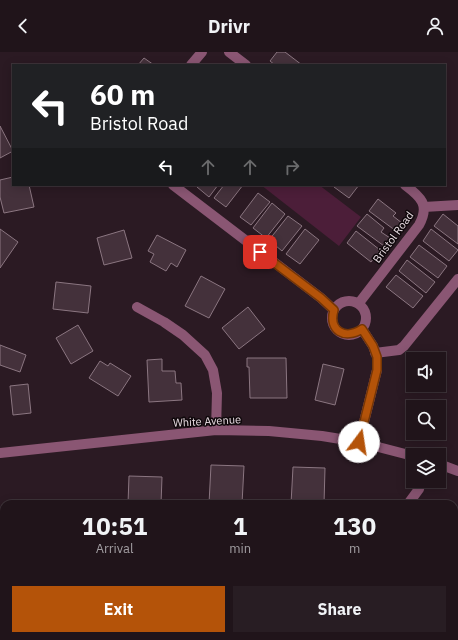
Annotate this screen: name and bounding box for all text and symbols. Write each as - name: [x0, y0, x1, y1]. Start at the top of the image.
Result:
- icon: back: [12, 15, 34, 37]
- text: Drivr: [208, 15, 250, 38]
- icon: person: [424, 15, 446, 37]
- text: 60 m: [90, 76, 155, 113]
- icon: left: [24, 80, 76, 132]
- text: Bristol Road: [90, 112, 188, 135]
- icon: left: [155, 156, 177, 178]
- icon: ahead: [197, 156, 219, 178]
- icon: ahead: [239, 156, 261, 178]
- icon: right: [281, 156, 303, 178]
- street label: Bristol Road: [370, 209, 416, 265]
- pin: [243, 235, 277, 269]
- icon: arrive: [249, 241, 271, 263]
- map controls: [406, 352, 446, 488]
- button: sound: [406, 352, 446, 392]
- button: search: [406, 400, 446, 440]
- street label: White Avenue: [173, 412, 241, 430]
- position arrow: [338, 421, 380, 463]
- button: layers: [406, 448, 446, 488]
- text: 10:51: [82, 510, 147, 542]
- text: 1: [233, 510, 247, 542]
- text: 130: [333, 510, 376, 542]
- text: Arrival: [96, 540, 134, 557]
- text: min: [229, 540, 251, 557]
- text: m: [349, 540, 360, 557]
- button: Exit: [12, 586, 225, 632]
- button: Share: [233, 586, 446, 632]

